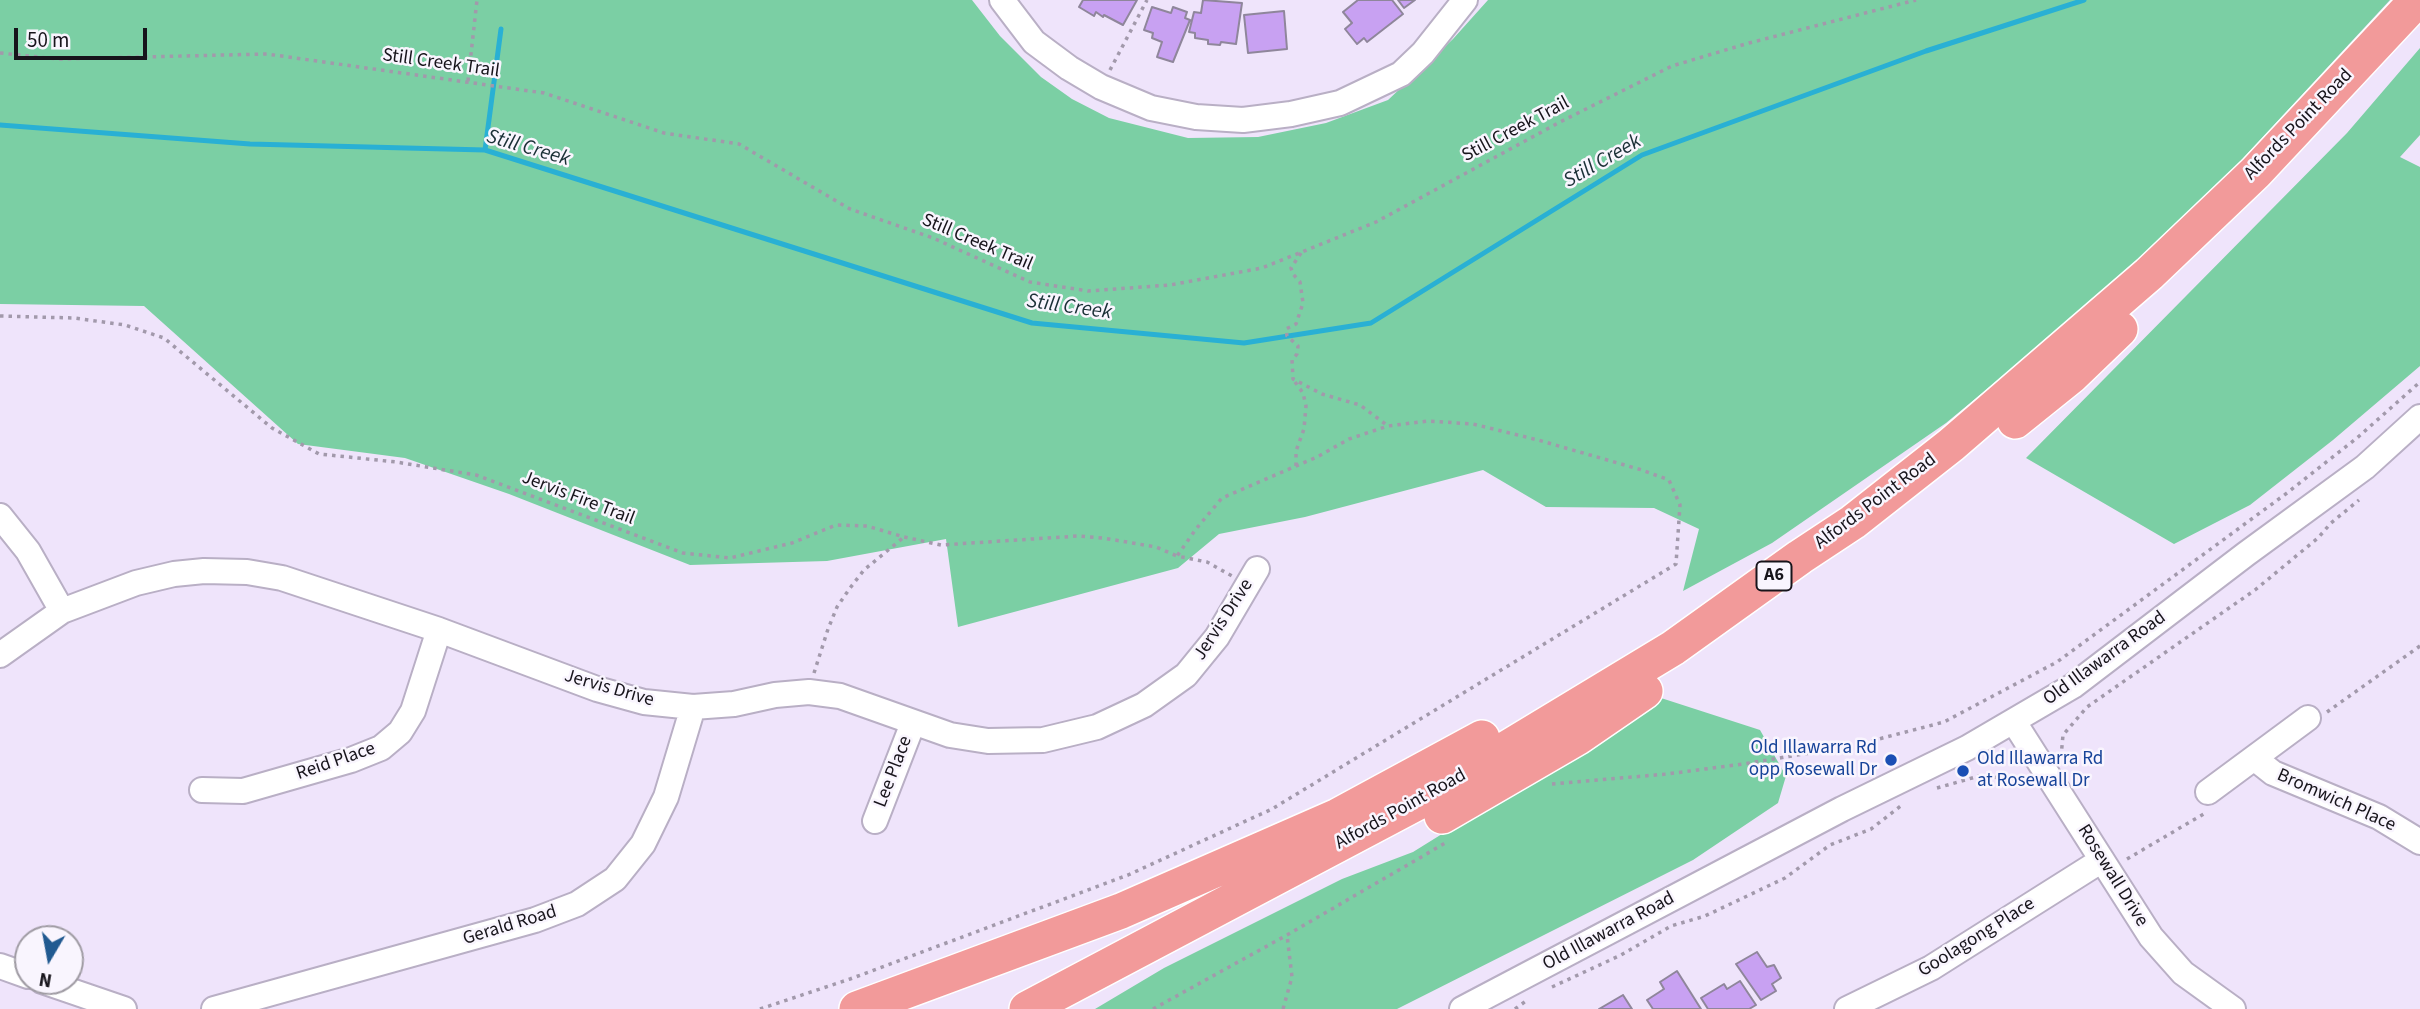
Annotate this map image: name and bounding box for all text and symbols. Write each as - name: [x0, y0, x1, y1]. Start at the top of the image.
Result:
- scale bar: [18, 14, 150, 58]
- text: 50 m: [27, 25, 69, 55]
- street label: Still Creek Trail: [381, 44, 501, 84]
- street label: Alfords Point Road: [2240, 64, 2358, 186]
- street label: Still Creek Trail: [1458, 92, 1574, 168]
- water label: Still Creek: [483, 125, 573, 173]
- water label: Still Creek: [1560, 130, 1646, 194]
- street label: Still Creek Trail: [918, 209, 1036, 277]
- water label: Still Creek: [1025, 290, 1113, 326]
- street label: Alfords Point Road: [1811, 449, 1941, 555]
- street label: Jervis Fire Trail: [518, 467, 638, 531]
- road number: A6: [1756, 562, 1792, 590]
- street label: Jervis Drive: [1189, 575, 1259, 665]
- street label: Old Illawarra Road: [2039, 607, 2171, 711]
- street label: Jervis Drive: [562, 665, 656, 713]
- street label: Lee Place: [870, 733, 918, 811]
- street label: Reid Place: [294, 738, 378, 786]
- place label: Old Illawarra Rd opp Rosewall Dr: [1749, 738, 1877, 782]
- place label: Old Illawarra Rd at Rosewall Dr: [1977, 749, 2103, 793]
- marker: Old Illawarra Rd opp Rosewall Dr: [1883, 752, 1899, 768]
- marker: Old Illawarra Rd at Rosewall Dr: [1955, 763, 1971, 779]
- street label: Alfords Point Road: [1332, 765, 1470, 855]
- street label: Bromwich Place: [2273, 765, 2399, 837]
- street label: Rosewall Drive: [2072, 821, 2152, 931]
- street label: Old Illawarra Road: [1539, 888, 1679, 976]
- street label: Goolagong Place: [1915, 893, 2039, 983]
- street label: Gerald Road: [460, 901, 560, 951]
- north arrow: [14, 925, 84, 995]
- text: N: [37, 965, 54, 994]

